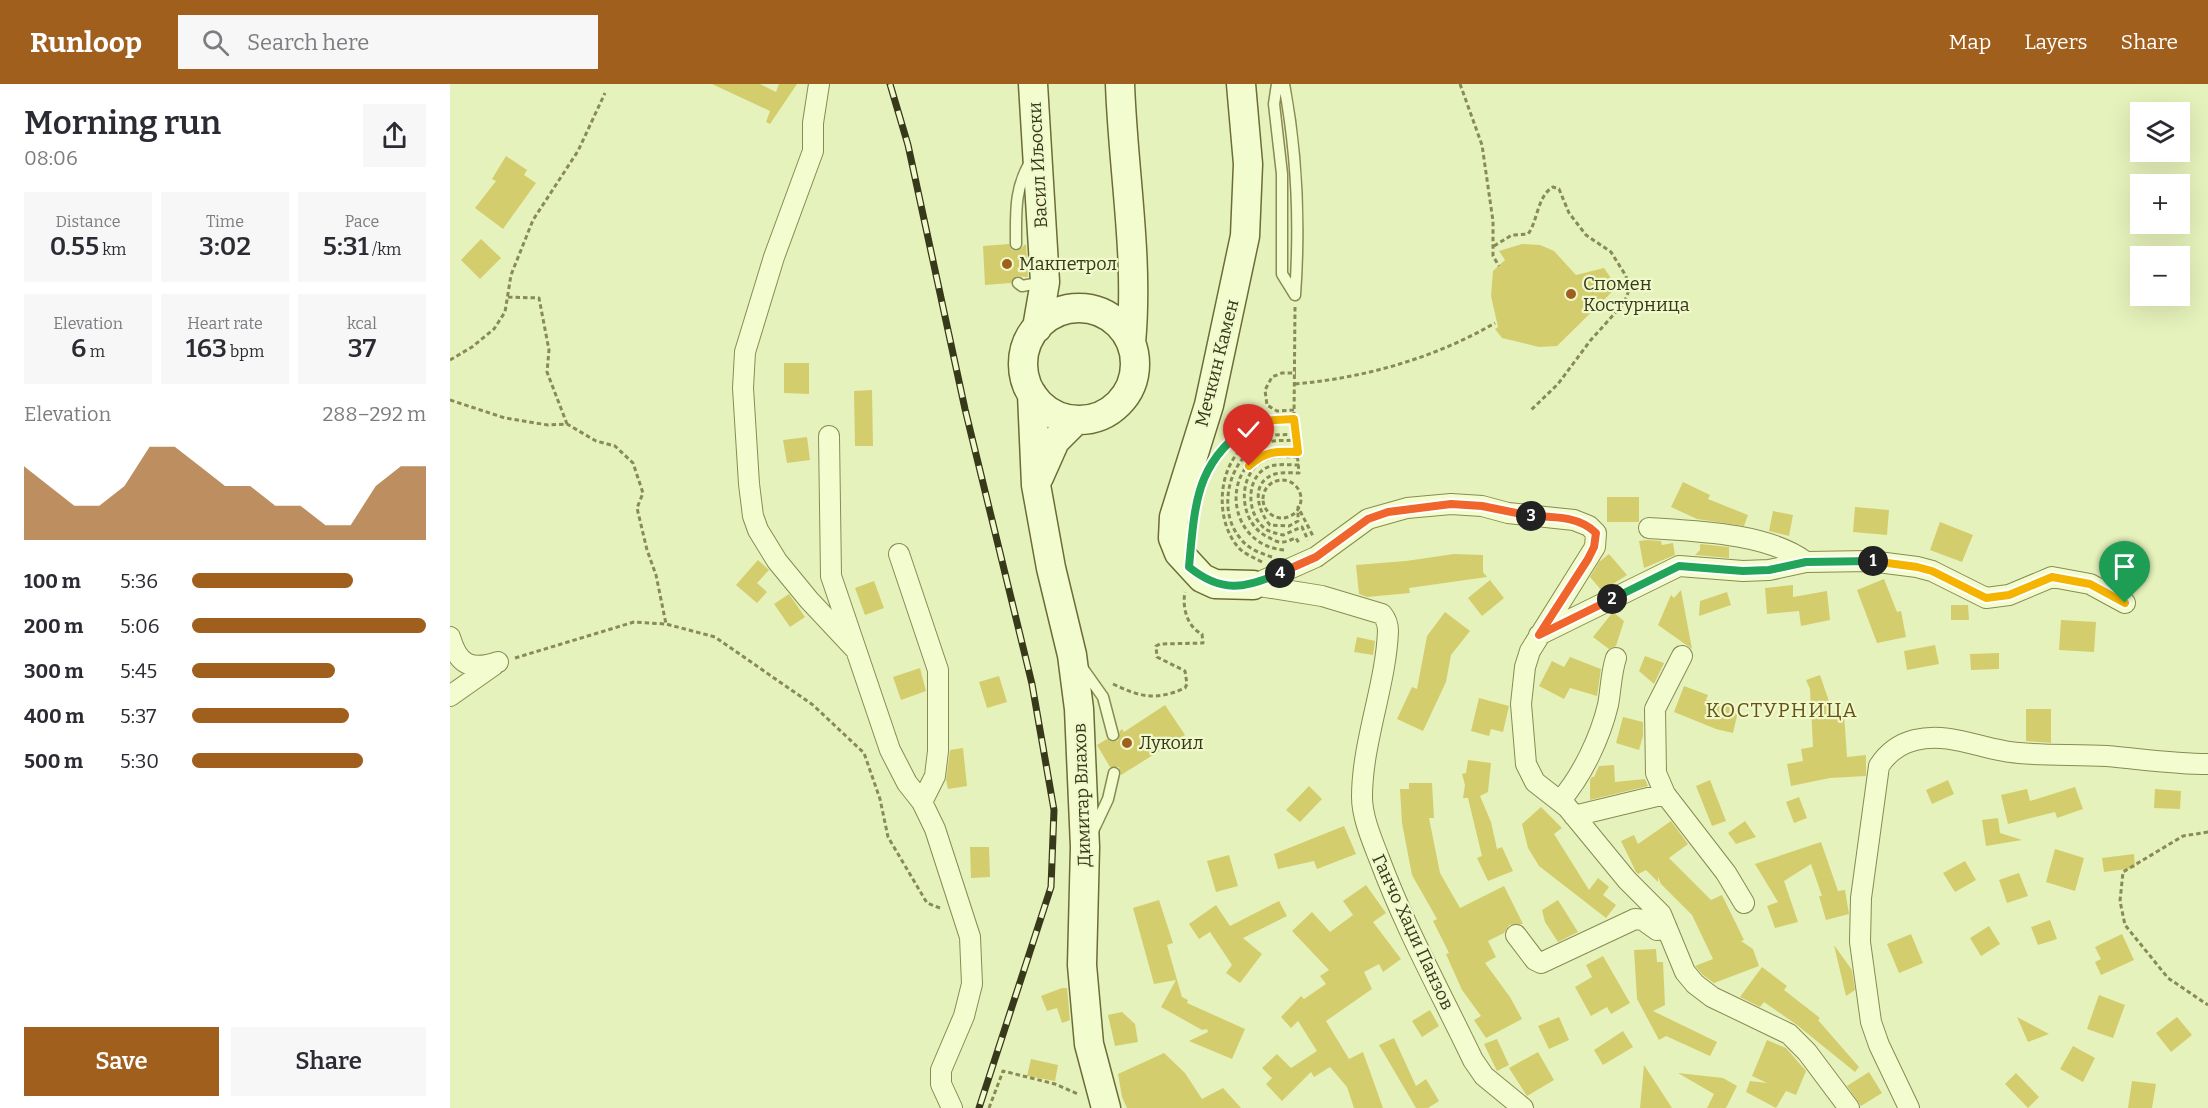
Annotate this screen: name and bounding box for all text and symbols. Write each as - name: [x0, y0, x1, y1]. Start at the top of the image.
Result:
- search box: [178, 15, 598, 69]
- text: Runloop: [30, 26, 142, 59]
- icon: search: [199, 26, 232, 59]
- text: Search here: [247, 29, 369, 56]
- text: Map: [1949, 29, 1991, 55]
- text: Layers: [2024, 29, 2088, 55]
- text: Share: [2121, 29, 2178, 55]
- street label: Васил Иљоски: [1024, 101, 1052, 229]
- map controls: [2130, 102, 2190, 306]
- button: layers: [2130, 102, 2190, 162]
- text: Morning run: [24, 103, 221, 143]
- button: share: [363, 104, 426, 167]
- text: 08:06: [24, 146, 78, 170]
- button: +: [2130, 174, 2190, 234]
- text: Distance: [56, 212, 120, 231]
- text: Time: [206, 212, 244, 231]
- text: Pace: [345, 212, 379, 231]
- text: 0.55: [50, 231, 99, 262]
- text: 3:02: [199, 231, 251, 262]
- text: 5:31: [323, 231, 369, 262]
- text: km: [99, 240, 126, 259]
- text: /km: [369, 240, 401, 259]
- button: −: [2130, 246, 2190, 306]
- place label: Макпетрол: [1019, 253, 1117, 275]
- marker: Макпетрол: [1000, 257, 1014, 271]
- place label: Спомен Костурница: [1583, 273, 1690, 316]
- marker: Спомен Костурница: [1564, 287, 1578, 301]
- street label: Мечкин Камен: [1191, 297, 1243, 429]
- text: Elevation: [53, 314, 123, 333]
- text: Heart rate: [187, 314, 263, 333]
- text: kcal: [347, 314, 377, 333]
- text: 6: [71, 333, 86, 364]
- text: 163: [186, 333, 227, 364]
- text: 37: [348, 333, 376, 364]
- text: m: [86, 342, 105, 361]
- text: bpm: [227, 342, 264, 361]
- text: Elevation: [24, 402, 111, 426]
- text: 288–292 m: [322, 402, 426, 426]
- pin: [1223, 404, 1274, 466]
- icon: check: [1232, 413, 1265, 446]
- pin: 3: [1516, 501, 1546, 531]
- text: 3: [1526, 506, 1536, 525]
- pin: [2099, 541, 2150, 603]
- pin: 1: [1858, 546, 1888, 576]
- icon: arrive: [2108, 550, 2141, 583]
- text: 1: [1870, 551, 1876, 570]
- pin: 4: [1265, 558, 1295, 588]
- text: 4: [1275, 563, 1285, 582]
- text: 100 m: [24, 569, 81, 593]
- text: 5:36: [120, 569, 158, 593]
- pin: 2: [1597, 584, 1627, 614]
- text: 2: [1607, 589, 1617, 608]
- text: 200 m: [24, 614, 83, 638]
- text: 5:06: [120, 614, 159, 638]
- text: 300 m: [24, 659, 84, 683]
- text: 5:45: [120, 659, 157, 683]
- district label: КОСТУРНИЦА: [1706, 698, 1858, 722]
- text: 400 m: [24, 704, 84, 728]
- text: 5:37: [120, 704, 156, 728]
- street label: Димитар Влахов: [1068, 723, 1096, 867]
- place label: Лукоил: [1139, 732, 1204, 754]
- marker: Лукоил: [1120, 736, 1134, 750]
- text: 500 m: [24, 749, 83, 773]
- text: 5:30: [120, 749, 159, 773]
- street label: Ганчо Хаџи Панзов: [1367, 851, 1459, 1013]
- button: Save: [24, 1027, 219, 1096]
- button: Share: [231, 1027, 426, 1096]

